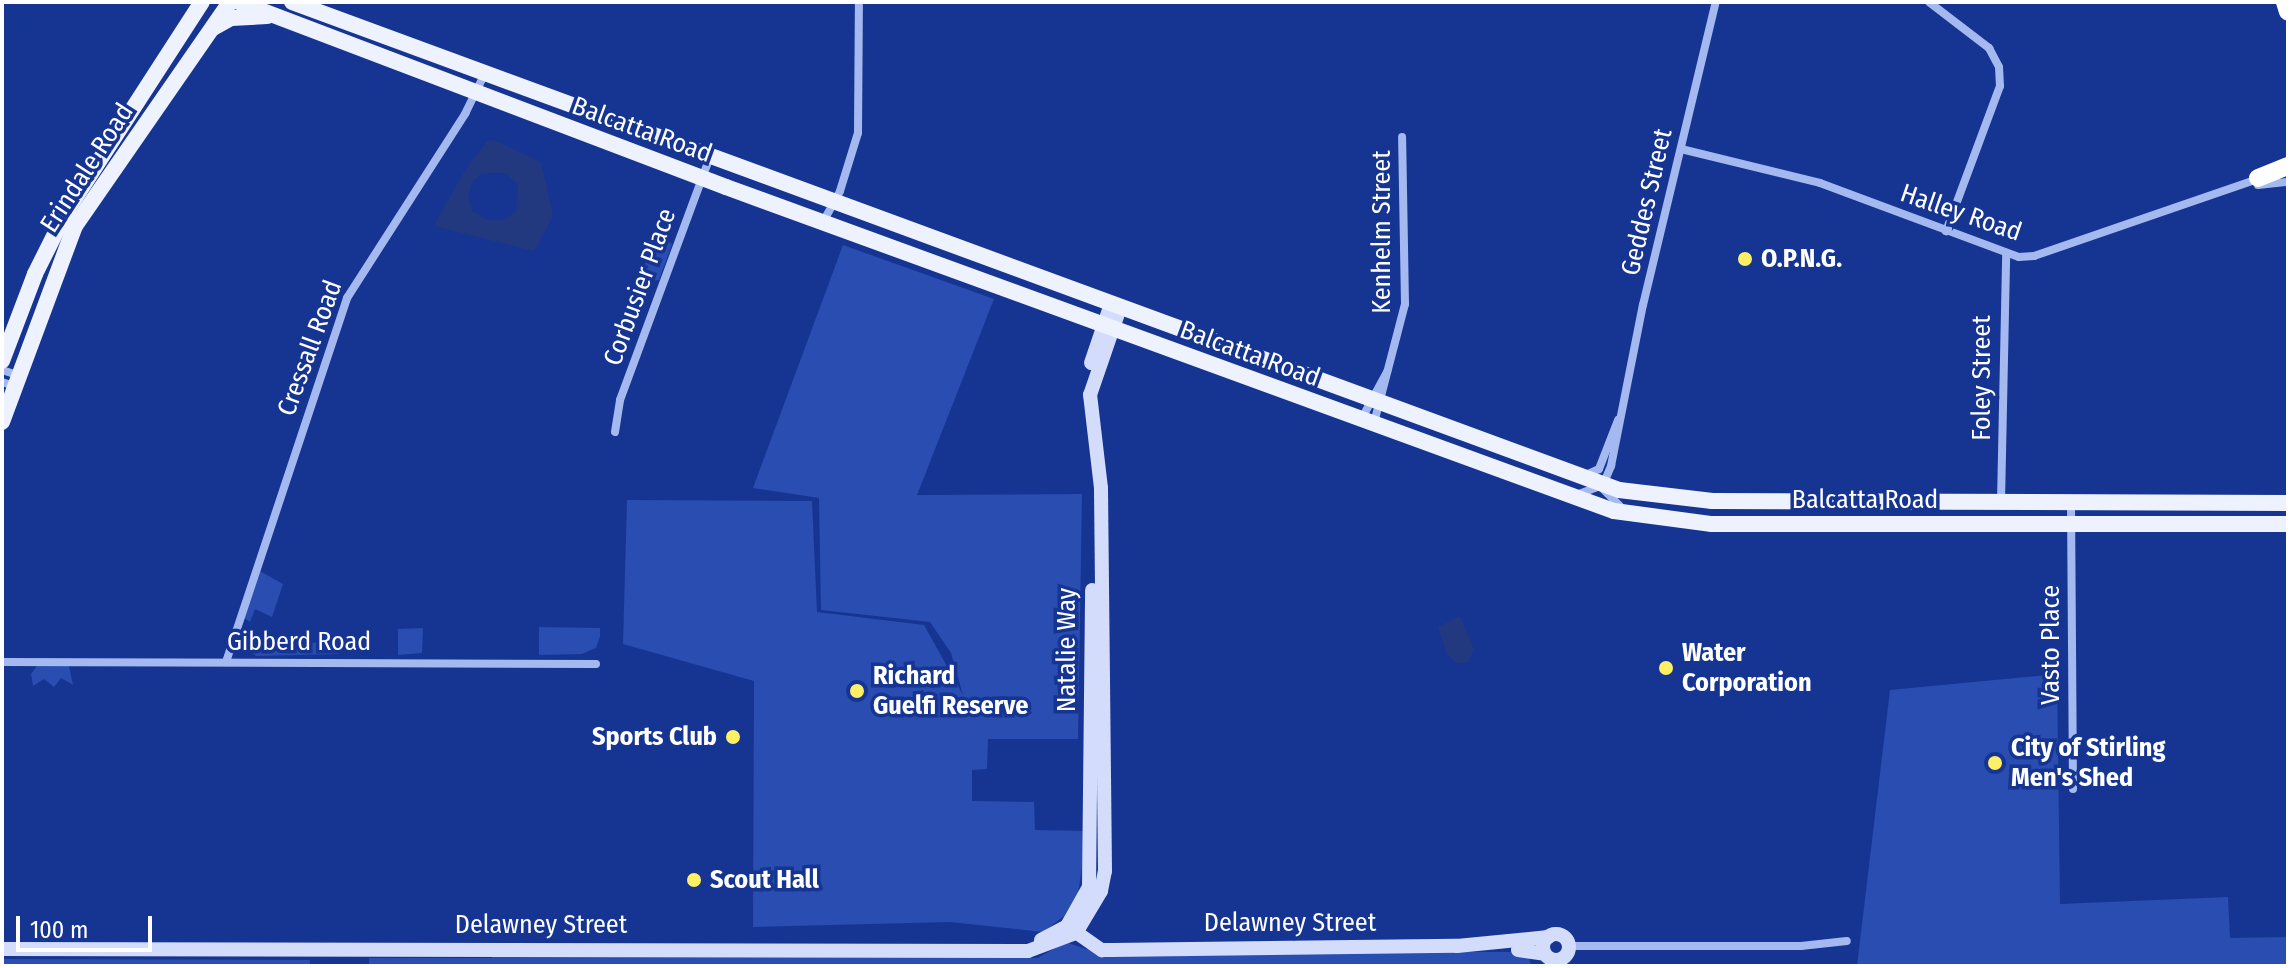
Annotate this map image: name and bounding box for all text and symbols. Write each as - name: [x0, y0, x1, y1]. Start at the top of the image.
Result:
- street label: Balcatta Road: [568, 90, 716, 170]
- street label: Erindale Road: [34, 98, 140, 238]
- street label: Geddes Street: [1615, 126, 1679, 278]
- street label: Kenhelm Street: [1366, 150, 1398, 314]
- street label: Halley Road: [1896, 178, 2026, 248]
- street label: Corbusier Place: [597, 204, 683, 370]
- place label: O.P.N.G.: [1761, 243, 1842, 275]
- marker: O.P.N.G.: [1736, 250, 1754, 268]
- street label: Cressall Road: [271, 276, 349, 420]
- street label: Balcatta Road: [1176, 314, 1324, 394]
- street label: Foley Street: [1966, 315, 1998, 441]
- street label: Balcatta Road: [1792, 484, 1938, 516]
- street label: Vasto Place: [2035, 585, 2067, 705]
- street label: Natalie Way: [1051, 588, 1083, 712]
- street label: Gibberd Road: [227, 626, 371, 658]
- place label: Water Corporation: [1682, 637, 1812, 698]
- marker: Water Corporation: [1657, 659, 1675, 677]
- place label: Richard Guelfi Reserve: [873, 660, 1028, 722]
- marker: Richard Guelfi Reserve: [848, 682, 866, 700]
- place label: Sports Club: [592, 721, 717, 753]
- marker: Sports Club: [724, 728, 742, 746]
- place label: City of Stirling Men's Shed: [2011, 732, 2165, 794]
- marker: City of Stirling Men's Shed: [1986, 754, 2004, 772]
- place label: Scout Hall: [710, 864, 819, 896]
- marker: Scout Hall: [685, 871, 703, 889]
- scale bar: [20, 900, 156, 950]
- street label: Delawney Street: [1204, 907, 1376, 939]
- street label: Delawney Street: [455, 909, 627, 941]
- text: 100 m: [30, 916, 88, 944]

